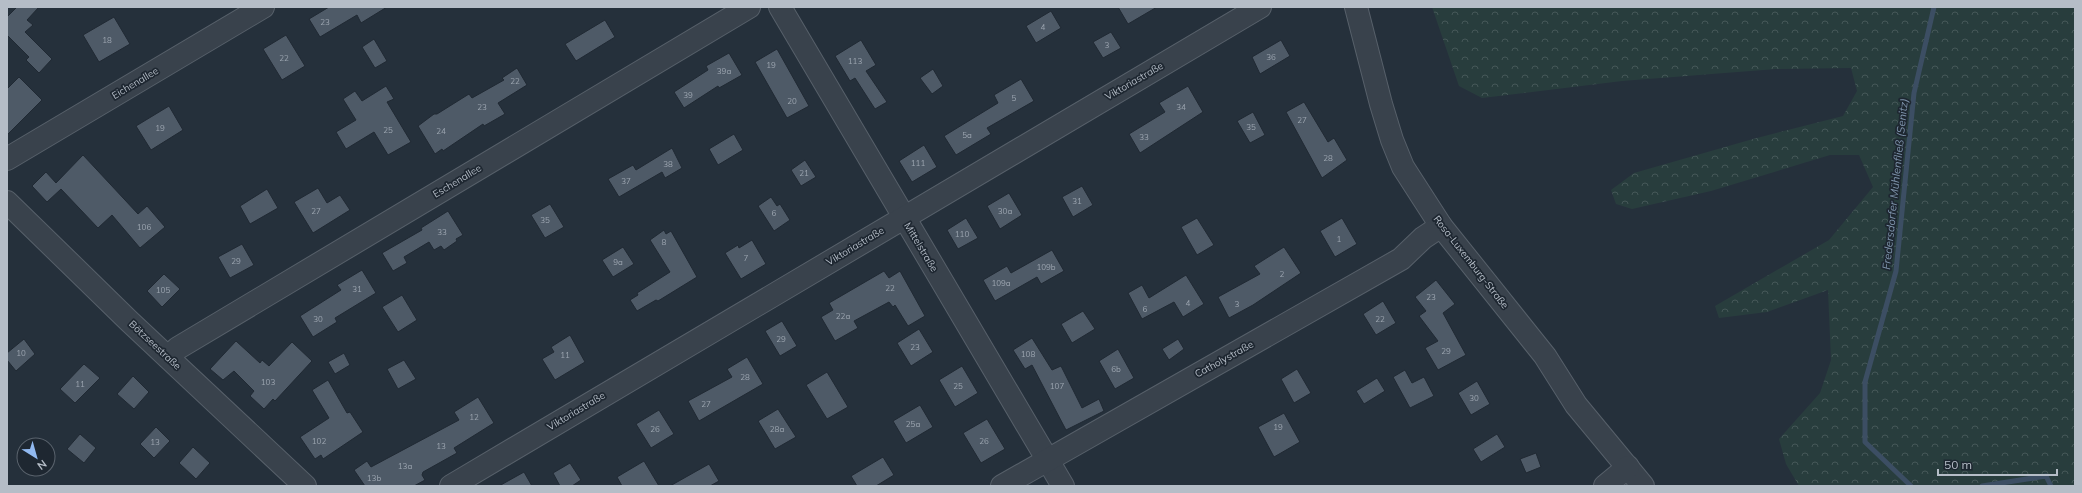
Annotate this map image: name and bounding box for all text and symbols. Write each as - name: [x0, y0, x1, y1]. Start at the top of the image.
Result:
- house number: 23: [320, 17, 330, 27]
- house number: 4: [1041, 22, 1046, 32]
- house number: 18: [102, 35, 112, 45]
- house number: 3: [1105, 40, 1110, 50]
- house number: 36: [1266, 52, 1276, 62]
- house number: 22: [279, 53, 289, 63]
- house number: 113: [848, 56, 862, 66]
- street label: Viktoriastraße: [1102, 59, 1166, 103]
- house number: 19: [766, 60, 776, 70]
- street label: Eichenallee: [109, 64, 161, 102]
- house number: 39a: [717, 66, 731, 76]
- house number: 22: [510, 76, 520, 86]
- house number: 39: [683, 90, 693, 100]
- house number: 5: [1012, 93, 1017, 103]
- house number: 20: [787, 96, 797, 106]
- water label: Fredersdorfer Mühlenfließ (Senitz): [1879, 98, 1911, 270]
- house number: 23: [477, 102, 487, 112]
- house number: 34: [1176, 102, 1186, 112]
- house number: 27: [1297, 115, 1307, 125]
- house number: 35: [1246, 122, 1256, 132]
- house number: 19: [155, 123, 165, 133]
- house number: 25: [383, 125, 393, 135]
- house number: 24: [436, 126, 446, 136]
- house number: 5a: [962, 130, 972, 140]
- house number: 33: [1139, 132, 1149, 142]
- house number: 28: [1323, 153, 1333, 163]
- house number: 111: [911, 158, 925, 168]
- house number: 38: [663, 159, 673, 169]
- street label: Eschenallee: [430, 161, 484, 201]
- house number: 21: [799, 168, 809, 178]
- house number: 37: [621, 176, 631, 186]
- house number: 31: [1072, 196, 1082, 206]
- house number: 27: [311, 206, 321, 216]
- house number: 30a: [998, 206, 1012, 216]
- house number: 6: [772, 208, 777, 218]
- street label: Rosa-Luxemburg-Straße: [1431, 213, 1511, 311]
- house number: 35: [540, 215, 550, 225]
- street label: Mittelstraße: [901, 220, 941, 274]
- house number: 106: [137, 222, 151, 232]
- street label: Viktoriastraße: [824, 224, 886, 268]
- house number: 33: [437, 227, 447, 237]
- house number: 110: [955, 229, 969, 239]
- house number: 1: [1337, 234, 1342, 244]
- house number: 8: [662, 237, 667, 247]
- house number: 7: [744, 253, 749, 263]
- house number: 29: [231, 256, 241, 266]
- house number: 9a: [613, 257, 623, 267]
- house number: 109b: [1036, 262, 1056, 272]
- house number: 2: [1280, 269, 1285, 279]
- house number: 109a: [991, 278, 1011, 288]
- house number: 22: [885, 283, 895, 293]
- house number: 31: [352, 284, 362, 294]
- house number: 105: [156, 285, 170, 295]
- house number: 23: [1426, 292, 1436, 302]
- house number: 4: [1186, 298, 1191, 308]
- house number: 3: [1235, 299, 1240, 309]
- house number: 6: [1143, 304, 1148, 314]
- house number: 22a: [836, 311, 850, 321]
- house number: 30: [313, 314, 323, 324]
- house number: 22: [1375, 314, 1385, 324]
- street label: Bötzseestraße: [126, 317, 184, 373]
- house number: 29: [776, 334, 786, 344]
- street label: Catholystraße: [1192, 338, 1256, 380]
- house number: 23: [910, 342, 920, 352]
- house number: 29: [1441, 346, 1451, 356]
- house number: 10: [16, 348, 26, 358]
- house number: 108: [1021, 349, 1035, 359]
- house number: 11: [560, 350, 570, 360]
- house number: 6b: [1111, 364, 1121, 374]
- house number: 28: [740, 372, 750, 382]
- house number: 103: [261, 377, 275, 387]
- house number: 11: [75, 379, 85, 389]
- house number: 25: [953, 381, 963, 391]
- house number: 107: [1050, 381, 1064, 391]
- street label: Viktoriastraße: [545, 389, 607, 433]
- house number: 30: [1469, 393, 1479, 403]
- house number: 27: [701, 399, 711, 409]
- house number: 12: [469, 412, 479, 422]
- house number: 25a: [906, 419, 920, 429]
- house number: 19: [1273, 422, 1283, 432]
- house number: 26: [650, 424, 660, 434]
- house number: 28a: [770, 424, 784, 434]
- house number: 102: [312, 436, 326, 446]
- house number: 26: [979, 436, 989, 446]
- north arrow: [16, 437, 56, 477]
- house number: 13: [150, 437, 160, 447]
- house number: 13: [436, 441, 446, 451]
- scale bar: [1938, 451, 2057, 477]
- text: N: [34, 457, 50, 473]
- text: 50 m: [1944, 457, 1972, 472]
- house number: 13a: [398, 461, 412, 471]
- house number: 13b: [367, 473, 381, 483]

